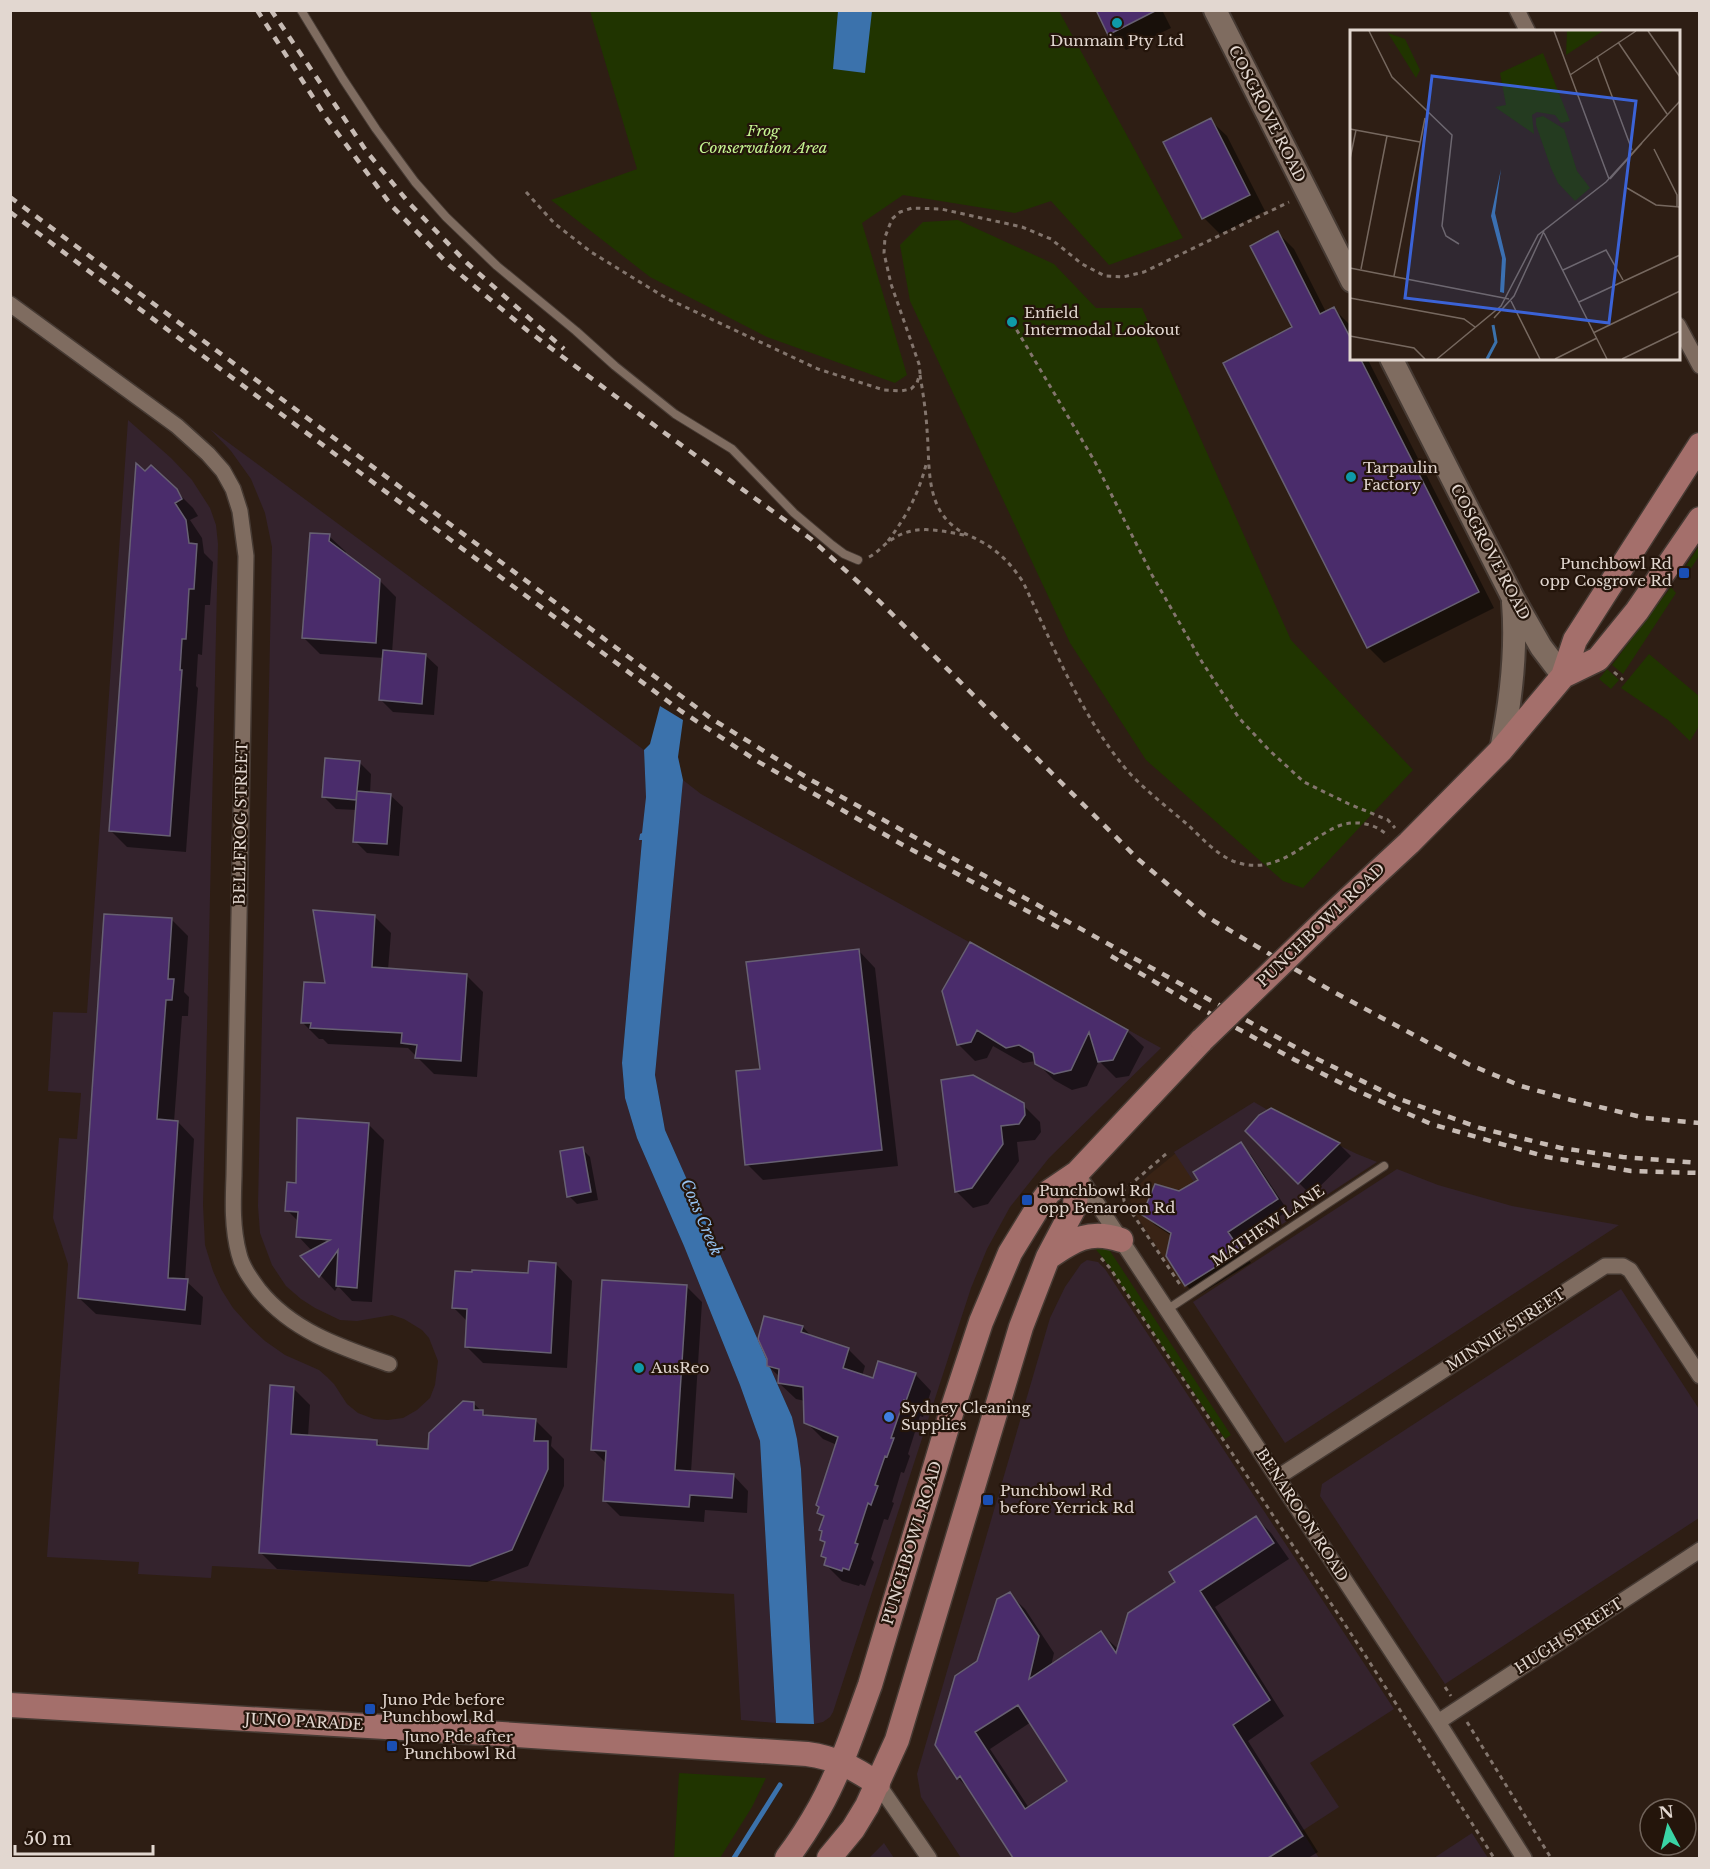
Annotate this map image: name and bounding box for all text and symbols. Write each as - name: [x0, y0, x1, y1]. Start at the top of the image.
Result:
- marker: Dunmain Pty Ltd: [1110, 16, 1124, 30]
- inset map: [1350, 30, 1680, 360]
- place label: Dunmain Pty Ltd: [1050, 31, 1184, 50]
- street label: COSGROVE ROAD: [1225, 42, 1310, 185]
- park label: Frog Conservation Area: [699, 121, 827, 157]
- place label: Enfield Intermodal Lookout: [1024, 303, 1181, 339]
- marker: Enfield Intermodal Lookout: [1005, 315, 1019, 329]
- place label: Tarpaulin Factory: [1363, 458, 1438, 494]
- marker: Tarpaulin Factory: [1344, 470, 1358, 484]
- street label: COSGROVE ROAD: [1447, 481, 1534, 623]
- place label: Punchbowl Rd opp Cosgrove Rd: [1540, 554, 1672, 590]
- marker: Punchbowl Rd opp Cosgrove Rd: [1677, 566, 1691, 580]
- street label: BELLFROG STREET: [230, 741, 251, 905]
- street label: PUNCHBOWL ROAD: [1253, 859, 1388, 991]
- water label: Coxs Creek: [677, 1176, 727, 1258]
- place label: Punchbowl Rd opp Benaroon Rd: [1039, 1181, 1175, 1217]
- street label: MATHEW LANE: [1208, 1181, 1328, 1270]
- marker: Punchbowl Rd opp Benaroon Rd: [1020, 1193, 1034, 1207]
- street label: MINNIE STREET: [1443, 1284, 1569, 1375]
- place label: AusReo: [650, 1358, 709, 1377]
- marker: AusReo: [632, 1361, 646, 1375]
- place label: Sydney Cleaning Supplies: [901, 1398, 1032, 1434]
- marker: Sydney Cleaning Supplies: [882, 1410, 896, 1424]
- street label: BENAROON ROAD: [1252, 1445, 1353, 1585]
- street label: PUNCHBOWL ROAD: [878, 1459, 945, 1627]
- place label: Punchbowl Rd before Yerrick Rd: [999, 1481, 1134, 1517]
- marker: Punchbowl Rd before Yerrick Rd: [981, 1493, 995, 1507]
- street label: HUGH STREET: [1511, 1594, 1626, 1678]
- place label: Juno Pde before Punchbowl Rd: [380, 1690, 505, 1726]
- marker: Juno Pde before Punchbowl Rd: [363, 1702, 377, 1716]
- street label: JUNO PARADE: [242, 1709, 364, 1734]
- place label: Juno Pde after Punchbowl Rd: [402, 1727, 516, 1763]
- marker: Juno Pde after Punchbowl Rd: [385, 1739, 399, 1753]
- north arrow: [1638, 1797, 1698, 1857]
- text: N: [1657, 1801, 1675, 1823]
- scale bar: [15, 1818, 153, 1856]
- text: 50 m: [24, 1828, 72, 1850]

